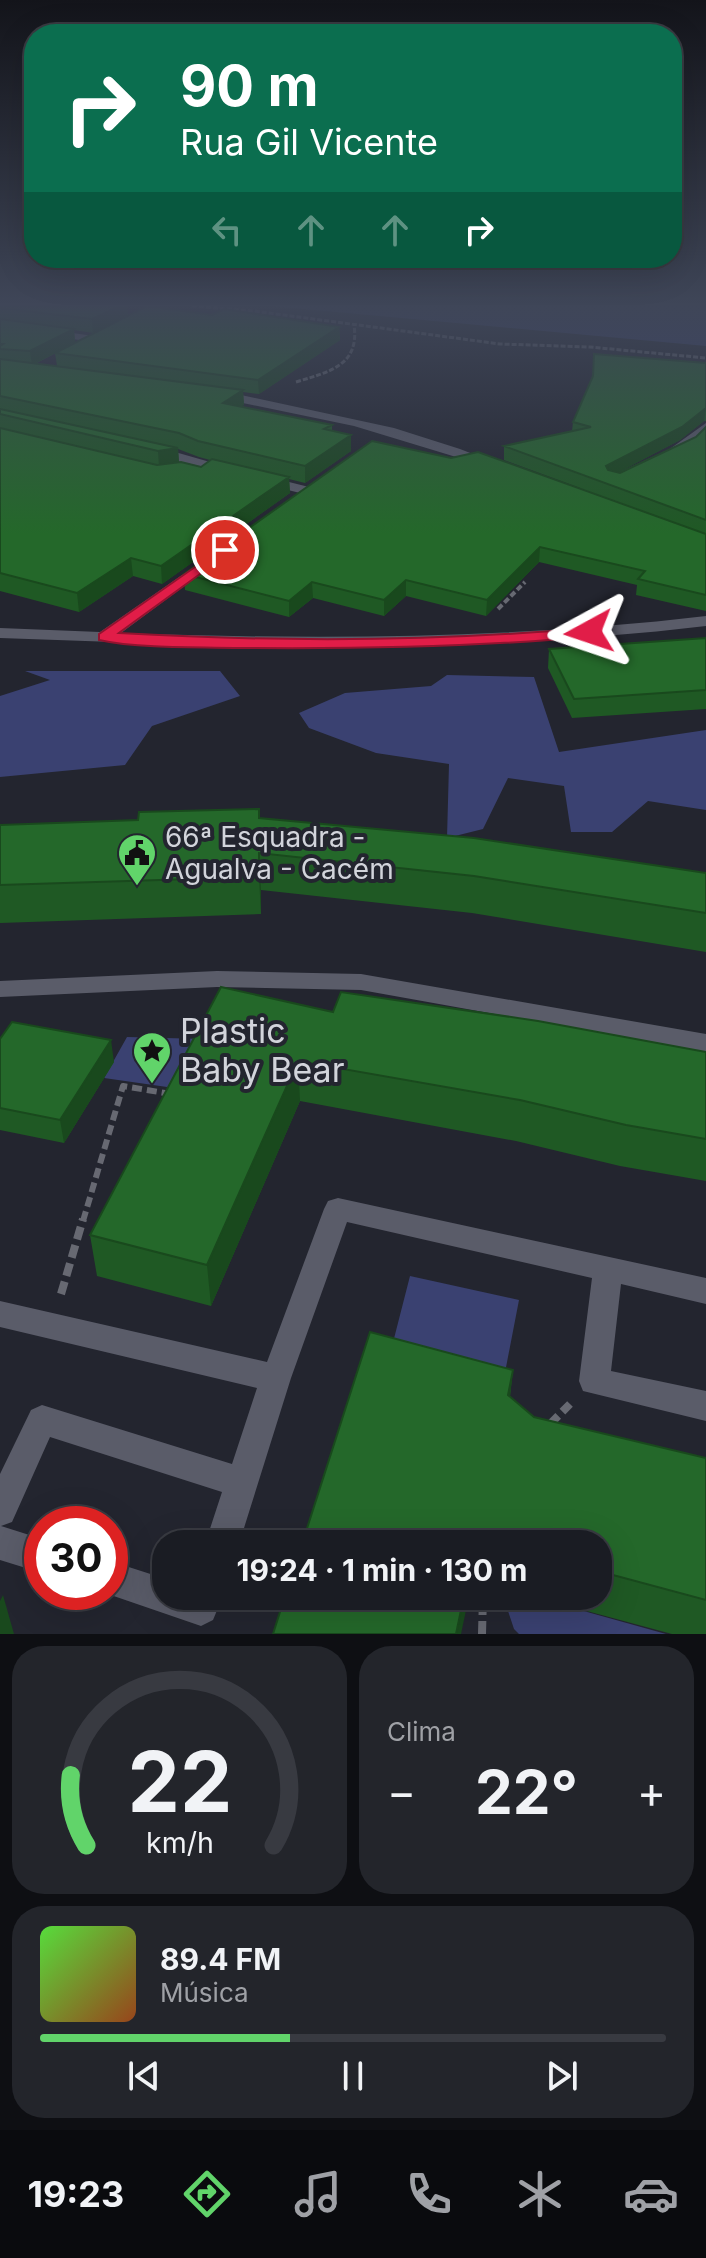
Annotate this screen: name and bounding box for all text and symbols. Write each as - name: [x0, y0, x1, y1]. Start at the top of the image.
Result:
- text: 90 m: [180, 52, 319, 120]
- icon: right: [48, 56, 152, 160]
- text: Rua Gil Vicente: [180, 120, 438, 164]
- icon: left: [205, 208, 249, 252]
- icon: ahead: [289, 208, 333, 252]
- icon: ahead: [373, 208, 417, 252]
- icon: right: [457, 208, 501, 252]
- pin: [191, 516, 259, 584]
- icon: arrive: [203, 528, 247, 572]
- position arrow: [547, 590, 631, 674]
- place label: 66ª Esquadra - Agualva - Cacém: [165, 820, 394, 886]
- public building icon: 66ª Esquadra - Agualva - Cacém: [116, 832, 158, 887]
- place label: Plastic Baby Bear: [180, 1010, 345, 1090]
- place icon: Plastic Baby Bear: [131, 1030, 173, 1085]
- speed limit sign: 30: [24, 1506, 128, 1610]
- text: 19:24 · 1 min · 130 m: [237, 1552, 527, 1588]
- text: Clima: [387, 1716, 456, 1747]
- text: 22: [127, 1731, 232, 1832]
- text: 22°: [475, 1756, 578, 1828]
- text: −: [387, 1765, 416, 1819]
- text: +: [637, 1765, 666, 1819]
- text: km/h: [146, 1825, 213, 1860]
- text: 89.4 FM: [160, 1941, 281, 1977]
- text: Música: [160, 1977, 249, 2008]
- icon: previous: [122, 2054, 166, 2098]
- icon: pause: [331, 2054, 375, 2098]
- icon: next: [540, 2054, 584, 2098]
- icon: directions: [179, 2166, 235, 2222]
- icon: music: [290, 2166, 346, 2222]
- icon: phone: [401, 2166, 457, 2222]
- icon: climate: [512, 2166, 568, 2222]
- icon: car: [623, 2166, 679, 2222]
- text: 19:23: [27, 2172, 124, 2216]

